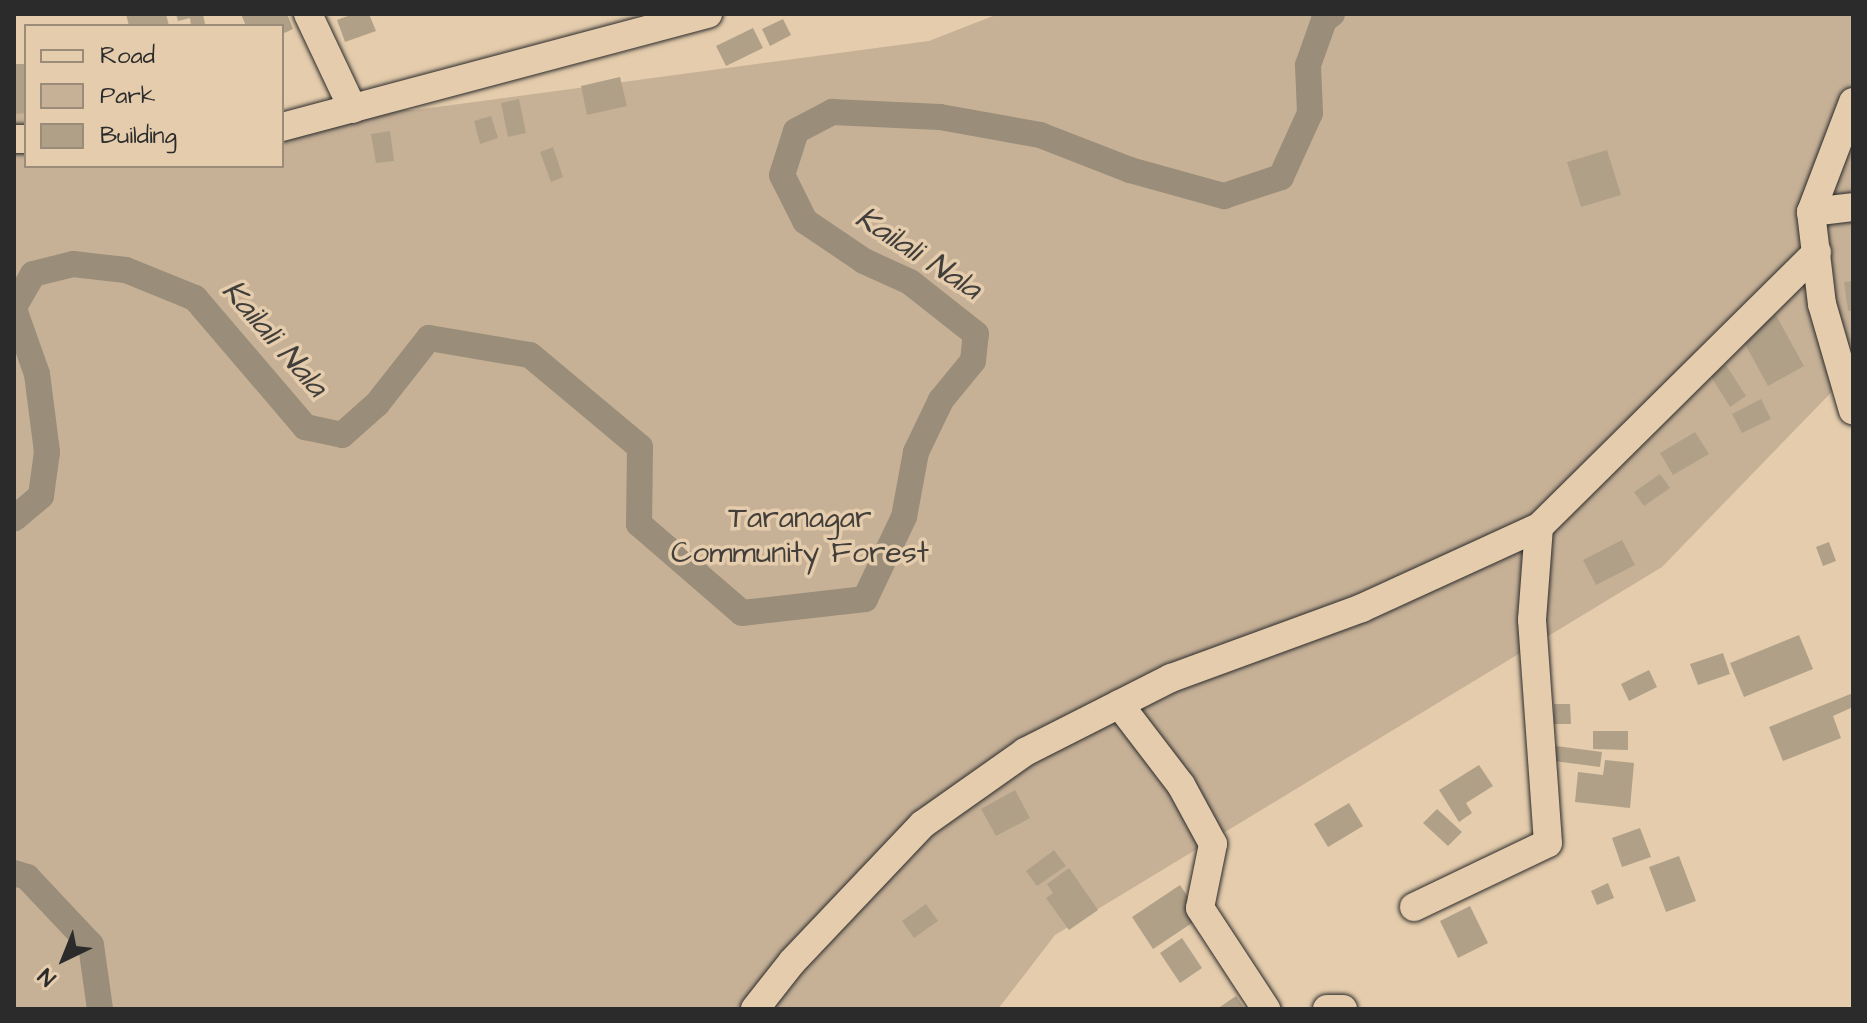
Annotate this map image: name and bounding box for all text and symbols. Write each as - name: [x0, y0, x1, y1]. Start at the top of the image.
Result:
- legend: [24, 24, 284, 168]
- text: Road: [100, 39, 155, 73]
- text: Park: [100, 79, 156, 113]
- text: Building: [100, 119, 177, 153]
- water label: Kailali Nala: [848, 199, 988, 309]
- water label: Kailali Nala: [213, 273, 335, 405]
- park label: Taranagar Community Forest: [671, 500, 929, 570]
- north arrow: [24, 919, 104, 999]
- text: N: [32, 961, 63, 993]

